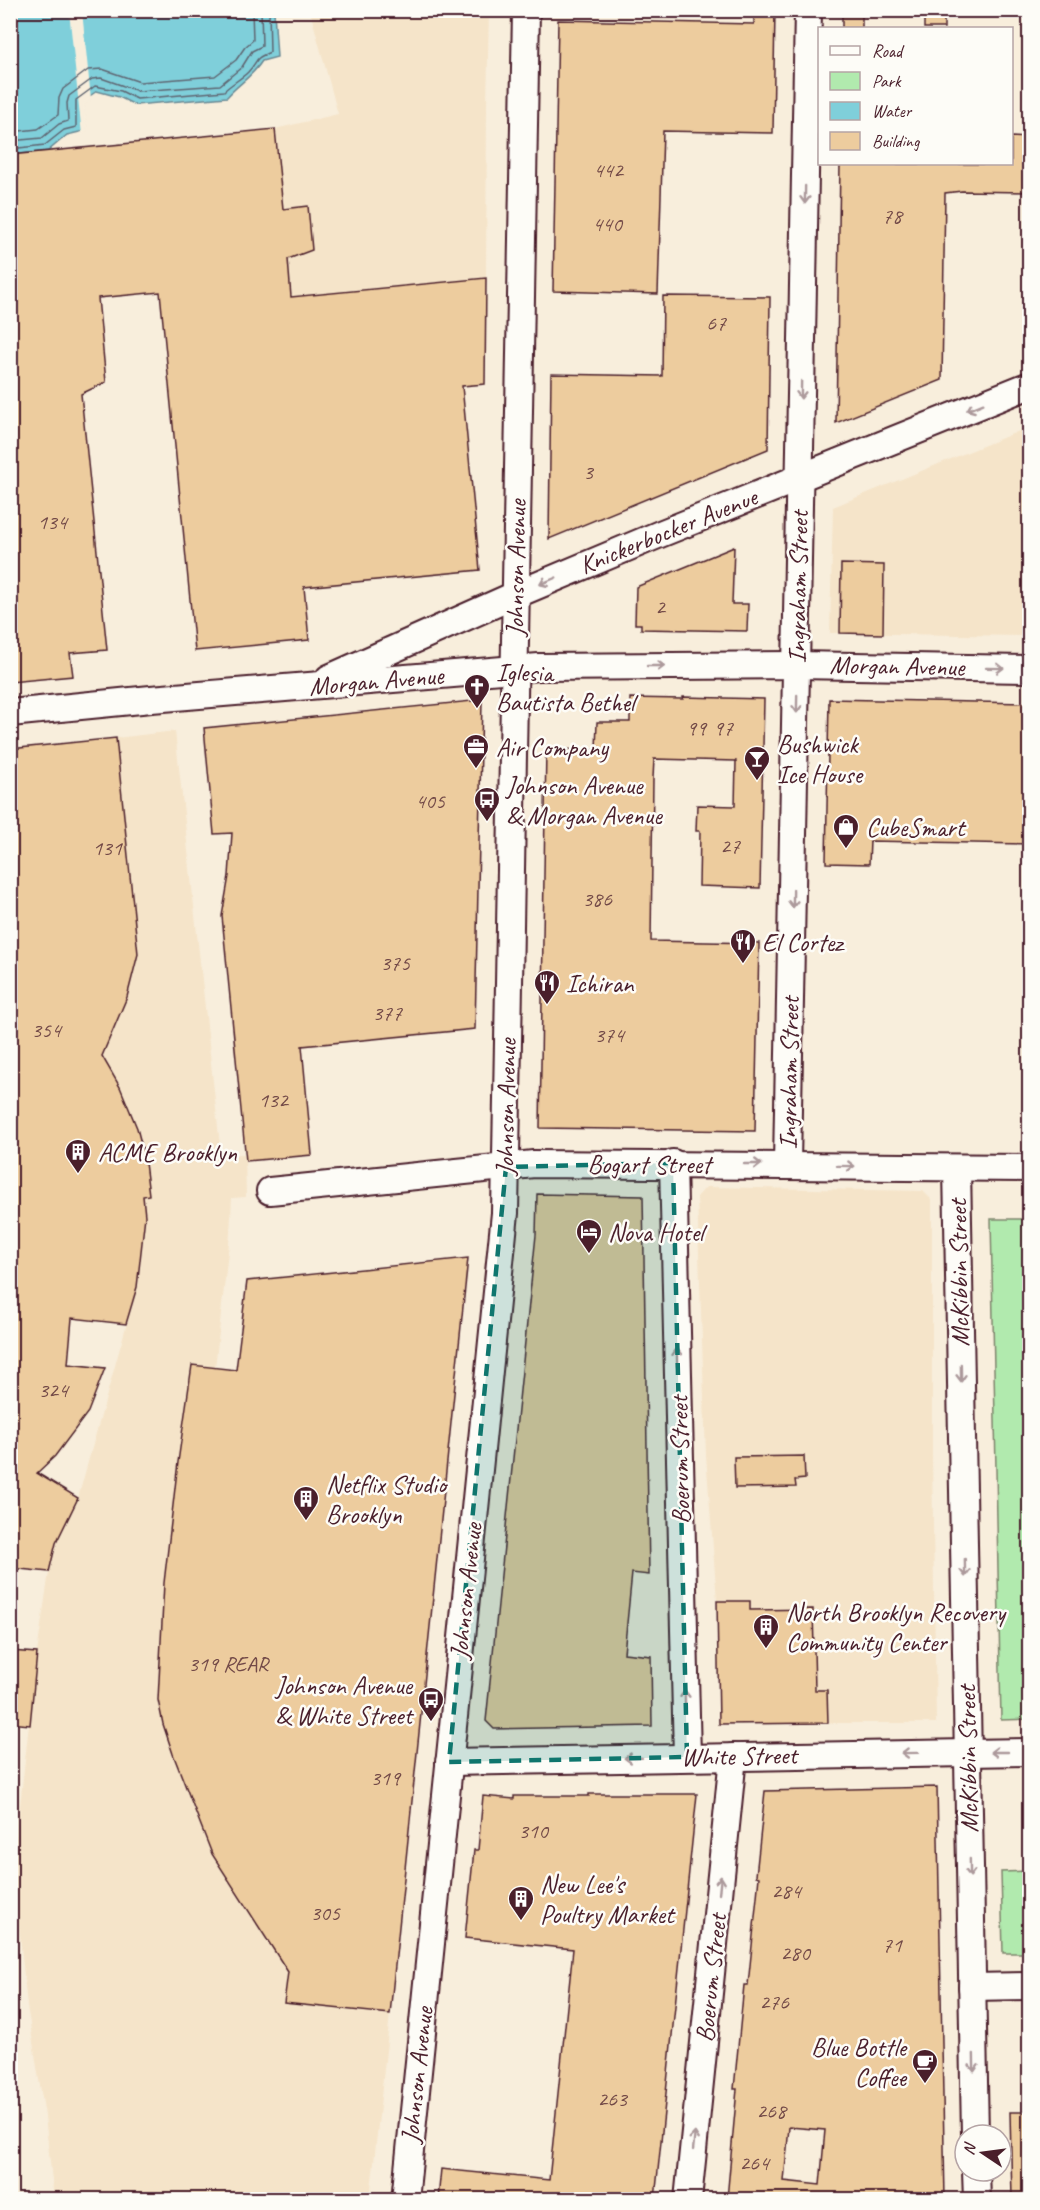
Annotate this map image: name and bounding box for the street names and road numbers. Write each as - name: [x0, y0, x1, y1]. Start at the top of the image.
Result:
- street label: Knickerbocker Avenue: [574, 479, 764, 582]
- street label: Johnson Avenue: [498, 498, 534, 639]
- street label: Ingraham Street: [780, 508, 816, 664]
- street label: Morgan Avenue: [829, 648, 966, 684]
- street label: Morgan Avenue: [307, 659, 446, 703]
- street label: Ingraham Street: [771, 994, 807, 1150]
- street label: Johnson Avenue: [488, 1037, 524, 1178]
- street label: Bogart Street: [587, 1148, 714, 1181]
- street label: McKibbin Street: [941, 1197, 977, 1347]
- street label: Boerum Street: [662, 1393, 698, 1525]
- street label: Johnson Avenue: [442, 1520, 490, 1663]
- street label: McKibbin Street: [950, 1683, 986, 1833]
- street label: White Street: [681, 1738, 800, 1774]
- street label: Boerum Street: [688, 1910, 734, 2044]
- street label: Johnson Avenue: [393, 2004, 441, 2147]

